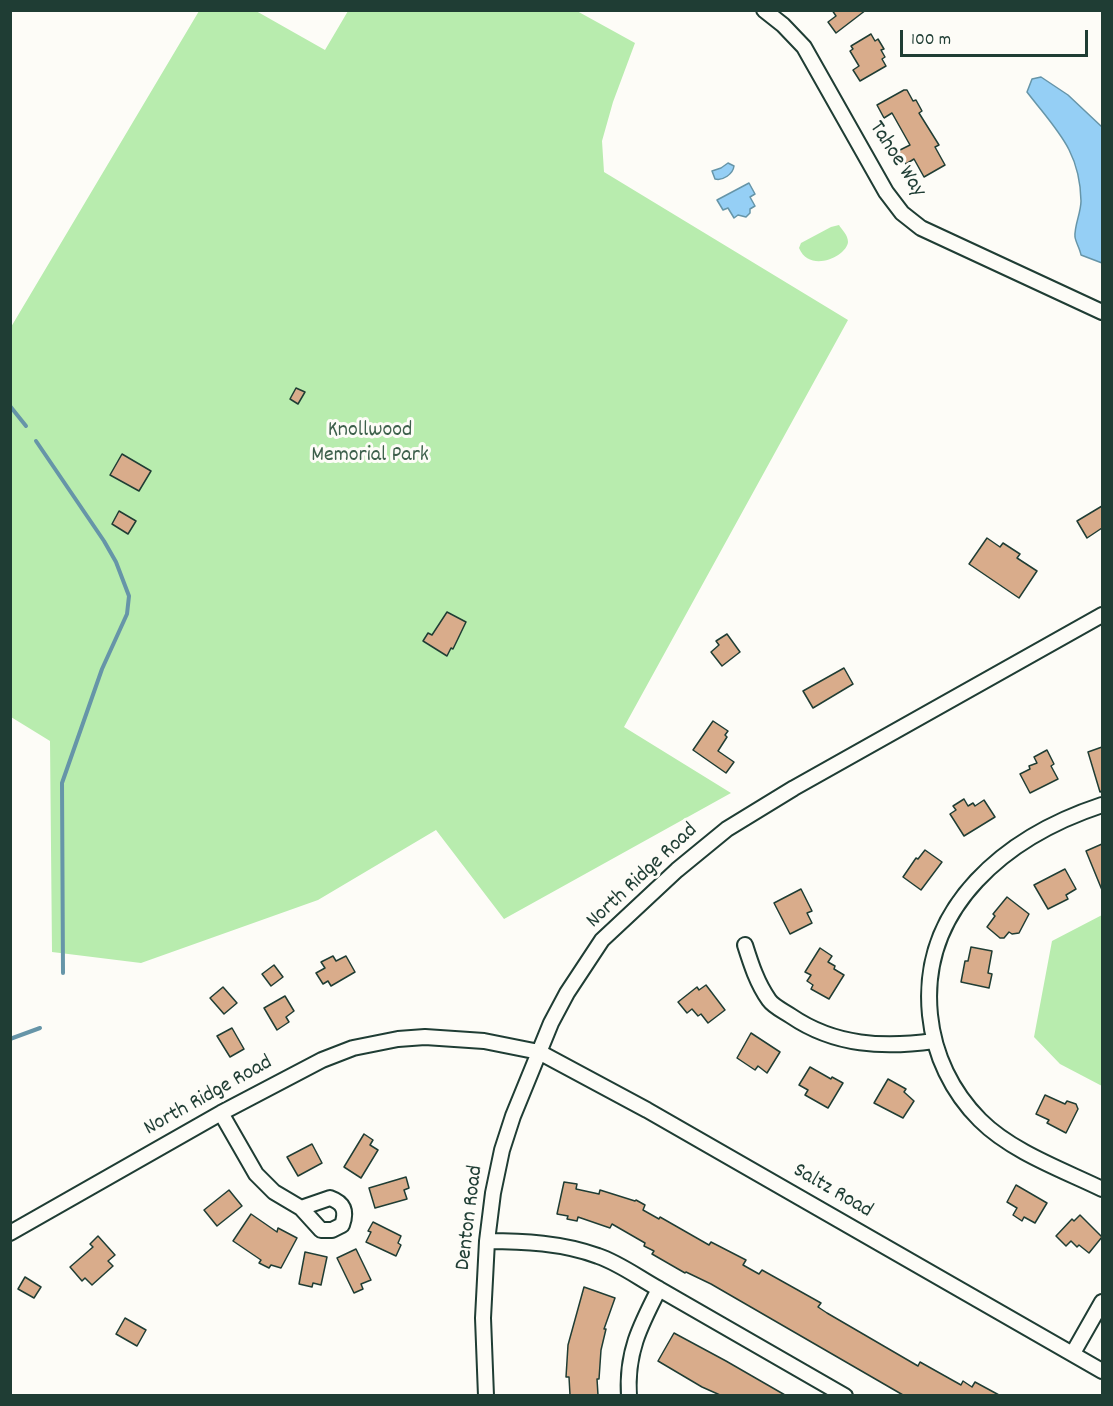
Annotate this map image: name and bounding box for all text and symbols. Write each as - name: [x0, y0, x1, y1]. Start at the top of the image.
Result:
- scale bar: [903, 18, 1090, 56]
- text: 100 m: [911, 28, 951, 53]
- street label: Tahoe Way: [862, 117, 930, 203]
- park label: Knollwood Memorial Park: [311, 419, 429, 470]
- street label: North Ridge Road: [582, 819, 704, 935]
- street label: North Ridge Road: [140, 1051, 278, 1143]
- street label: Saltz Road: [787, 1159, 877, 1225]
- street label: Denton Road: [451, 1164, 491, 1272]

